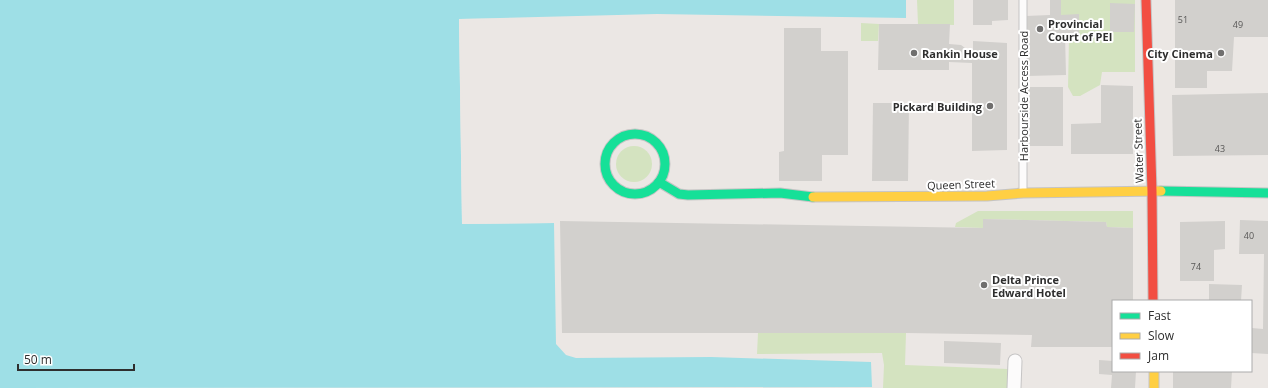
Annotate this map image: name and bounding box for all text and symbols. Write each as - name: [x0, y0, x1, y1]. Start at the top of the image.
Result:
- house number: 51: [1178, 13, 1188, 26]
- place label: Provincial Court of PEI: [1048, 16, 1112, 44]
- house number: 49: [1233, 18, 1243, 31]
- marker: Provincial Court of PEI: [1035, 24, 1045, 34]
- street label: Harbourside Access Road: [1016, 31, 1031, 161]
- place label: Rankin House: [922, 46, 998, 61]
- place label: City Cinema: [1147, 46, 1213, 61]
- marker: Rankin House: [909, 48, 919, 58]
- marker: City Cinema: [1216, 48, 1226, 58]
- place label: Pickard Building: [893, 99, 983, 114]
- marker: Pickard Building: [985, 101, 995, 111]
- street label: Water Street: [1129, 118, 1147, 183]
- house number: 43: [1215, 142, 1225, 155]
- street label: Queen Street: [927, 175, 995, 193]
- house number: 40: [1244, 229, 1254, 242]
- house number: 74: [1191, 260, 1201, 273]
- place label: Delta Prince Edward Hotel: [992, 272, 1066, 300]
- marker: Delta Prince Edward Hotel: [979, 280, 989, 290]
- legend: [1112, 300, 1252, 372]
- text: Fast: [1148, 307, 1171, 324]
- text: Slow: [1148, 327, 1175, 344]
- scale bar: [18, 346, 134, 372]
- text: Jam: [1147, 347, 1169, 364]
- text: 50 m: [24, 351, 52, 368]

